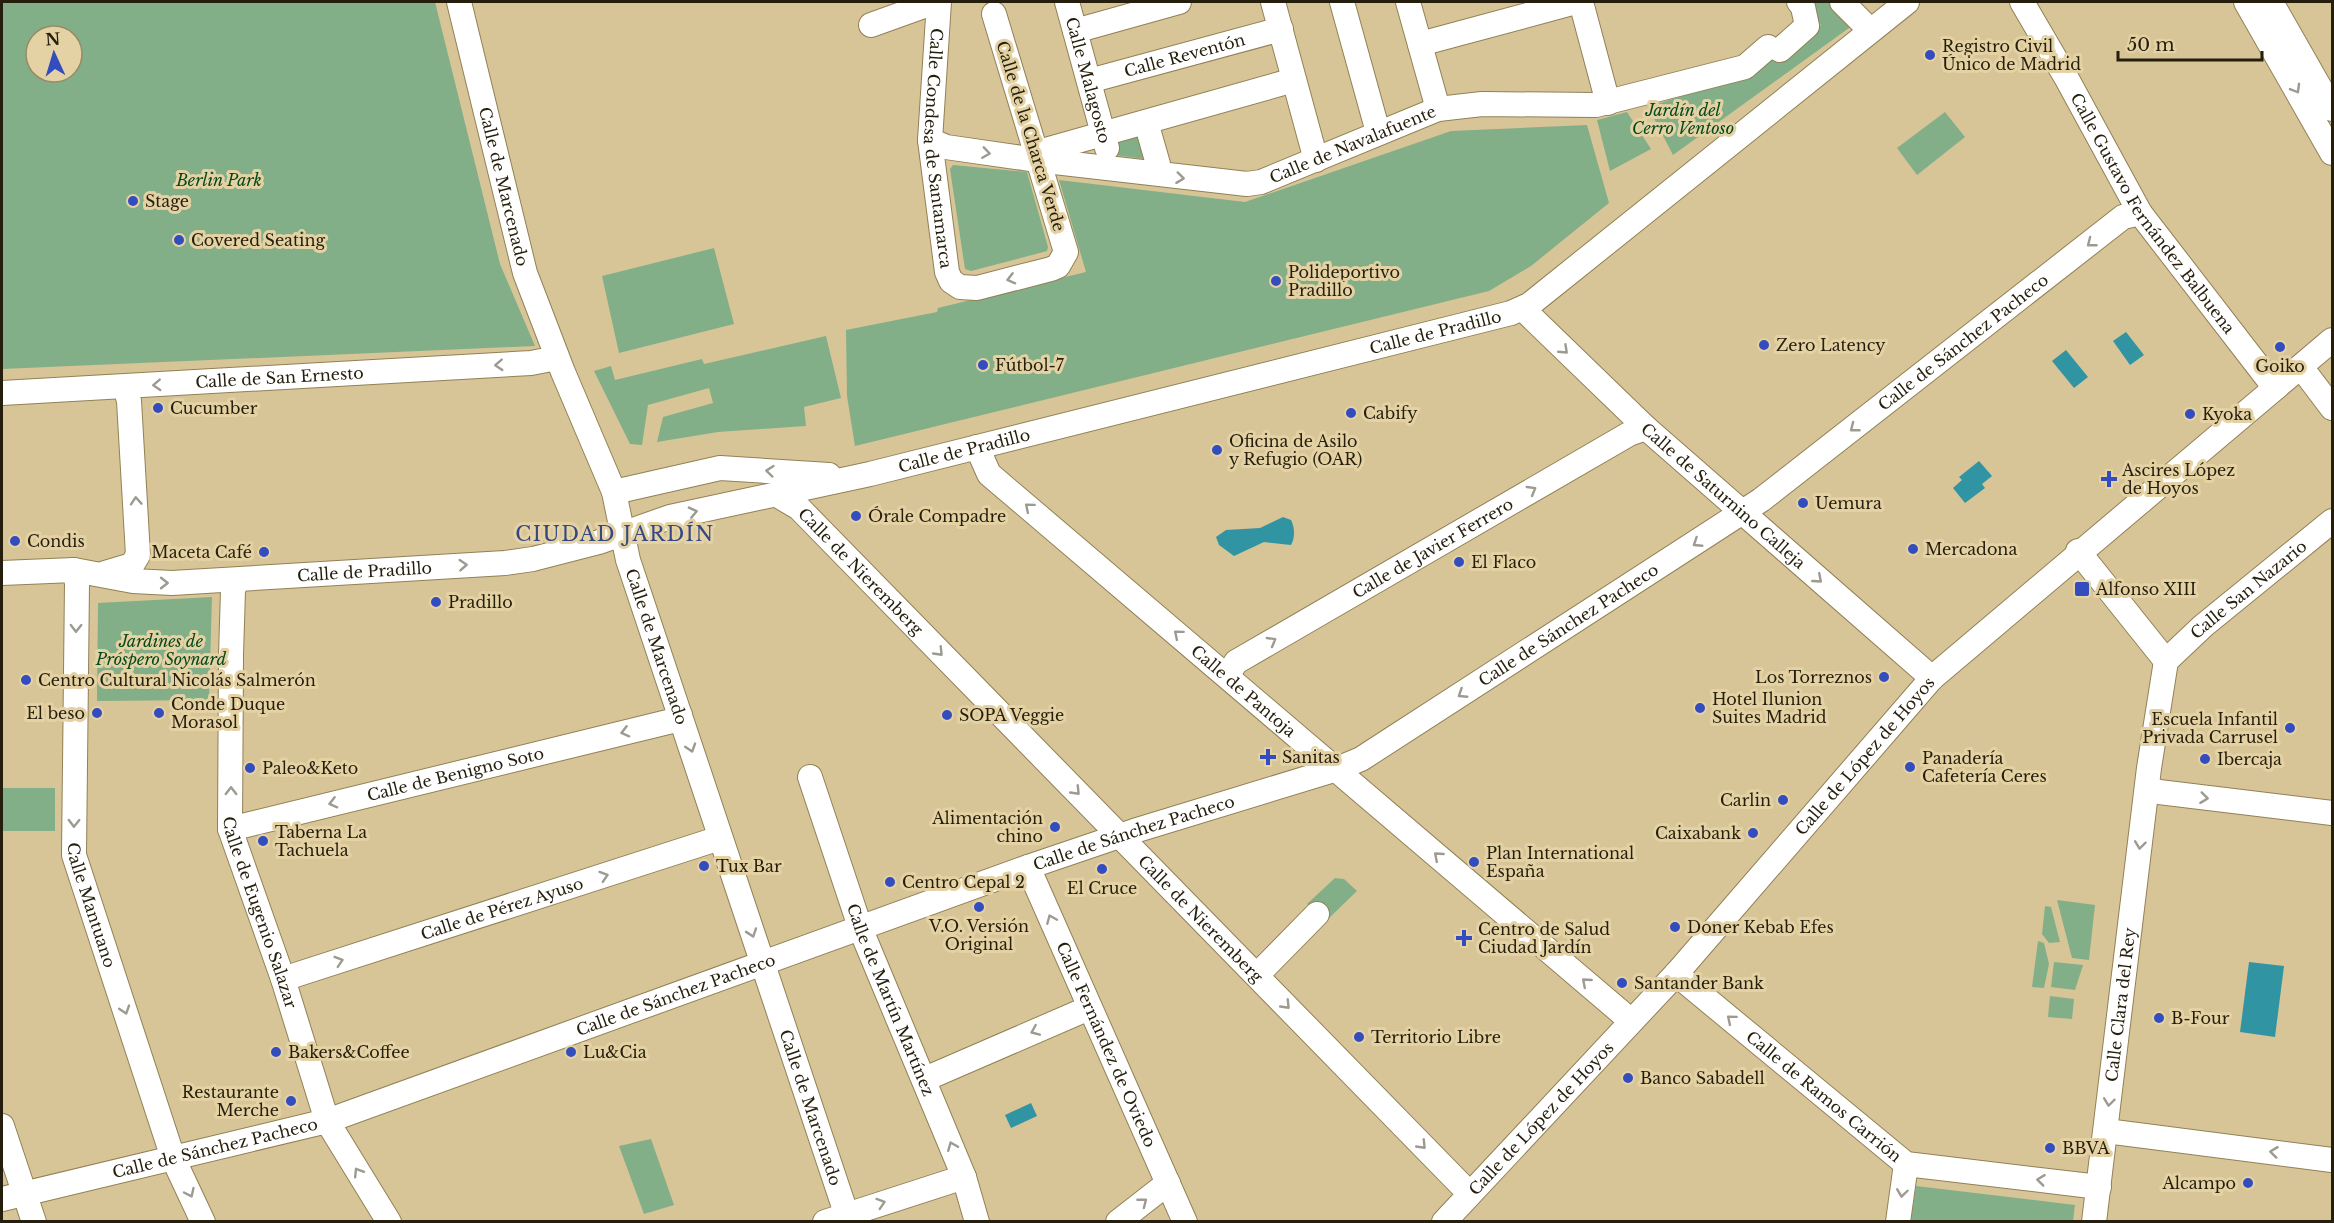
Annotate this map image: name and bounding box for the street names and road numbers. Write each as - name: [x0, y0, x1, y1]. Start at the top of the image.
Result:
- street label: Calle Malagosto: [1062, 15, 1115, 145]
- street label: Calle Condesa de Santamarca: [920, 28, 956, 270]
- street label: Calle Reventón: [1122, 29, 1247, 81]
- street label: Calle de la Charca Verde: [992, 38, 1070, 234]
- street label: Calle Gustavo Fernández Balbuena: [2067, 89, 2239, 338]
- street label: Calle de Navalafuente: [1266, 101, 1439, 187]
- street label: Calle de Marcenado: [475, 105, 533, 268]
- street label: Calle de Sánchez Pacheco: [1874, 269, 2052, 415]
- street label: Calle de Pradillo: [1367, 306, 1503, 358]
- street label: Calle de San Ernesto: [195, 363, 364, 392]
- street label: Calle de Saturnino Calleja: [1637, 418, 1810, 573]
- street label: Calle de Pradillo: [896, 424, 1032, 477]
- street label: Calle de Javier Ferrero: [1349, 493, 1517, 602]
- street label: Calle de Nieremberg: [794, 503, 928, 639]
- street label: Calle San Nazario: [2186, 536, 2311, 643]
- street label: Calle de Pradillo: [296, 557, 433, 585]
- street label: Calle de Sánchez Pacheco: [1475, 559, 1662, 690]
- street label: Calle de Marcenado: [622, 566, 692, 727]
- street label: Calle de Pantoja: [1187, 641, 1300, 741]
- street label: Calle de López de Hoyos: [1791, 673, 1939, 839]
- street label: Calle de Benigno Soto: [365, 743, 546, 805]
- street label: Calle de Sánchez Pacheco: [1030, 791, 1237, 875]
- street label: Calle de Eugenio Salazar: [220, 816, 302, 1011]
- street label: Calle Mantuano: [64, 842, 120, 970]
- street label: Calle de Nieremberg: [1134, 851, 1268, 987]
- street label: Calle de Pérez Ayuso: [418, 873, 586, 944]
- street label: Calle de Martín Martínez: [843, 901, 939, 1099]
- street label: Calle Clara del Rey: [2101, 926, 2140, 1083]
- street label: Calle Fernández de Oviedo: [1052, 939, 1161, 1150]
- street label: Calle de Sánchez Pacheco: [573, 949, 778, 1040]
- street label: Calle de Ramos Carrión: [1742, 1026, 1906, 1166]
- street label: Calle de Marcenado: [775, 1027, 846, 1188]
- street label: Calle de López de Hoyos: [1464, 1037, 1618, 1199]
- street label: Calle de Sánchez Pacheco: [110, 1114, 320, 1182]

